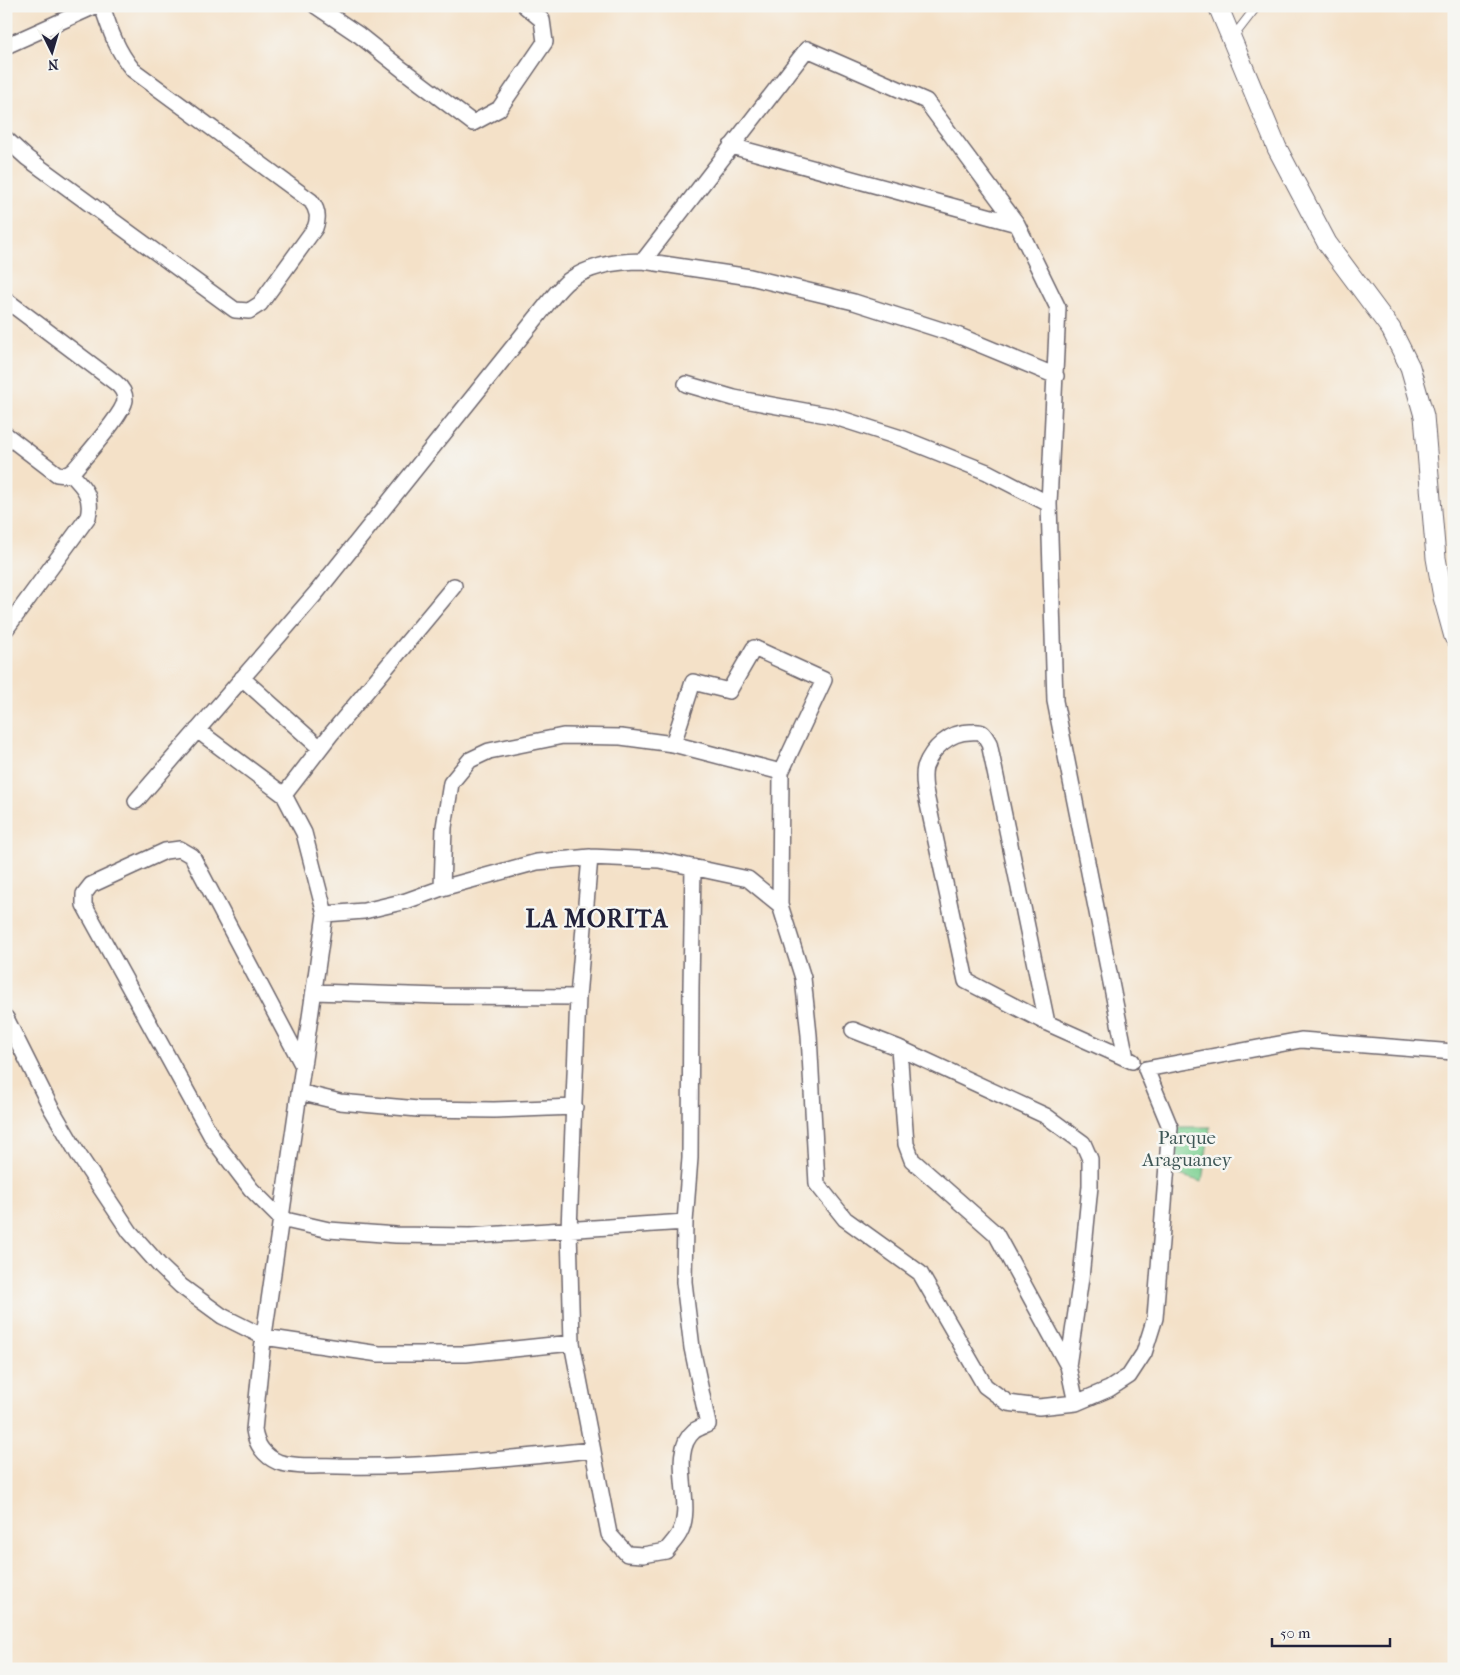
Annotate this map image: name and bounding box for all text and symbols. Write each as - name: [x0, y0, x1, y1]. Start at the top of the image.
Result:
- north arrow: [28, 28, 78, 78]
- text: N: [47, 56, 59, 73]
- district label: LA MORITA: [526, 905, 669, 933]
- park label: Parque Araguaney: [1141, 1127, 1233, 1171]
- scale bar: [1272, 1615, 1390, 1647]
- text: 50 m: [1280, 1624, 1311, 1642]

